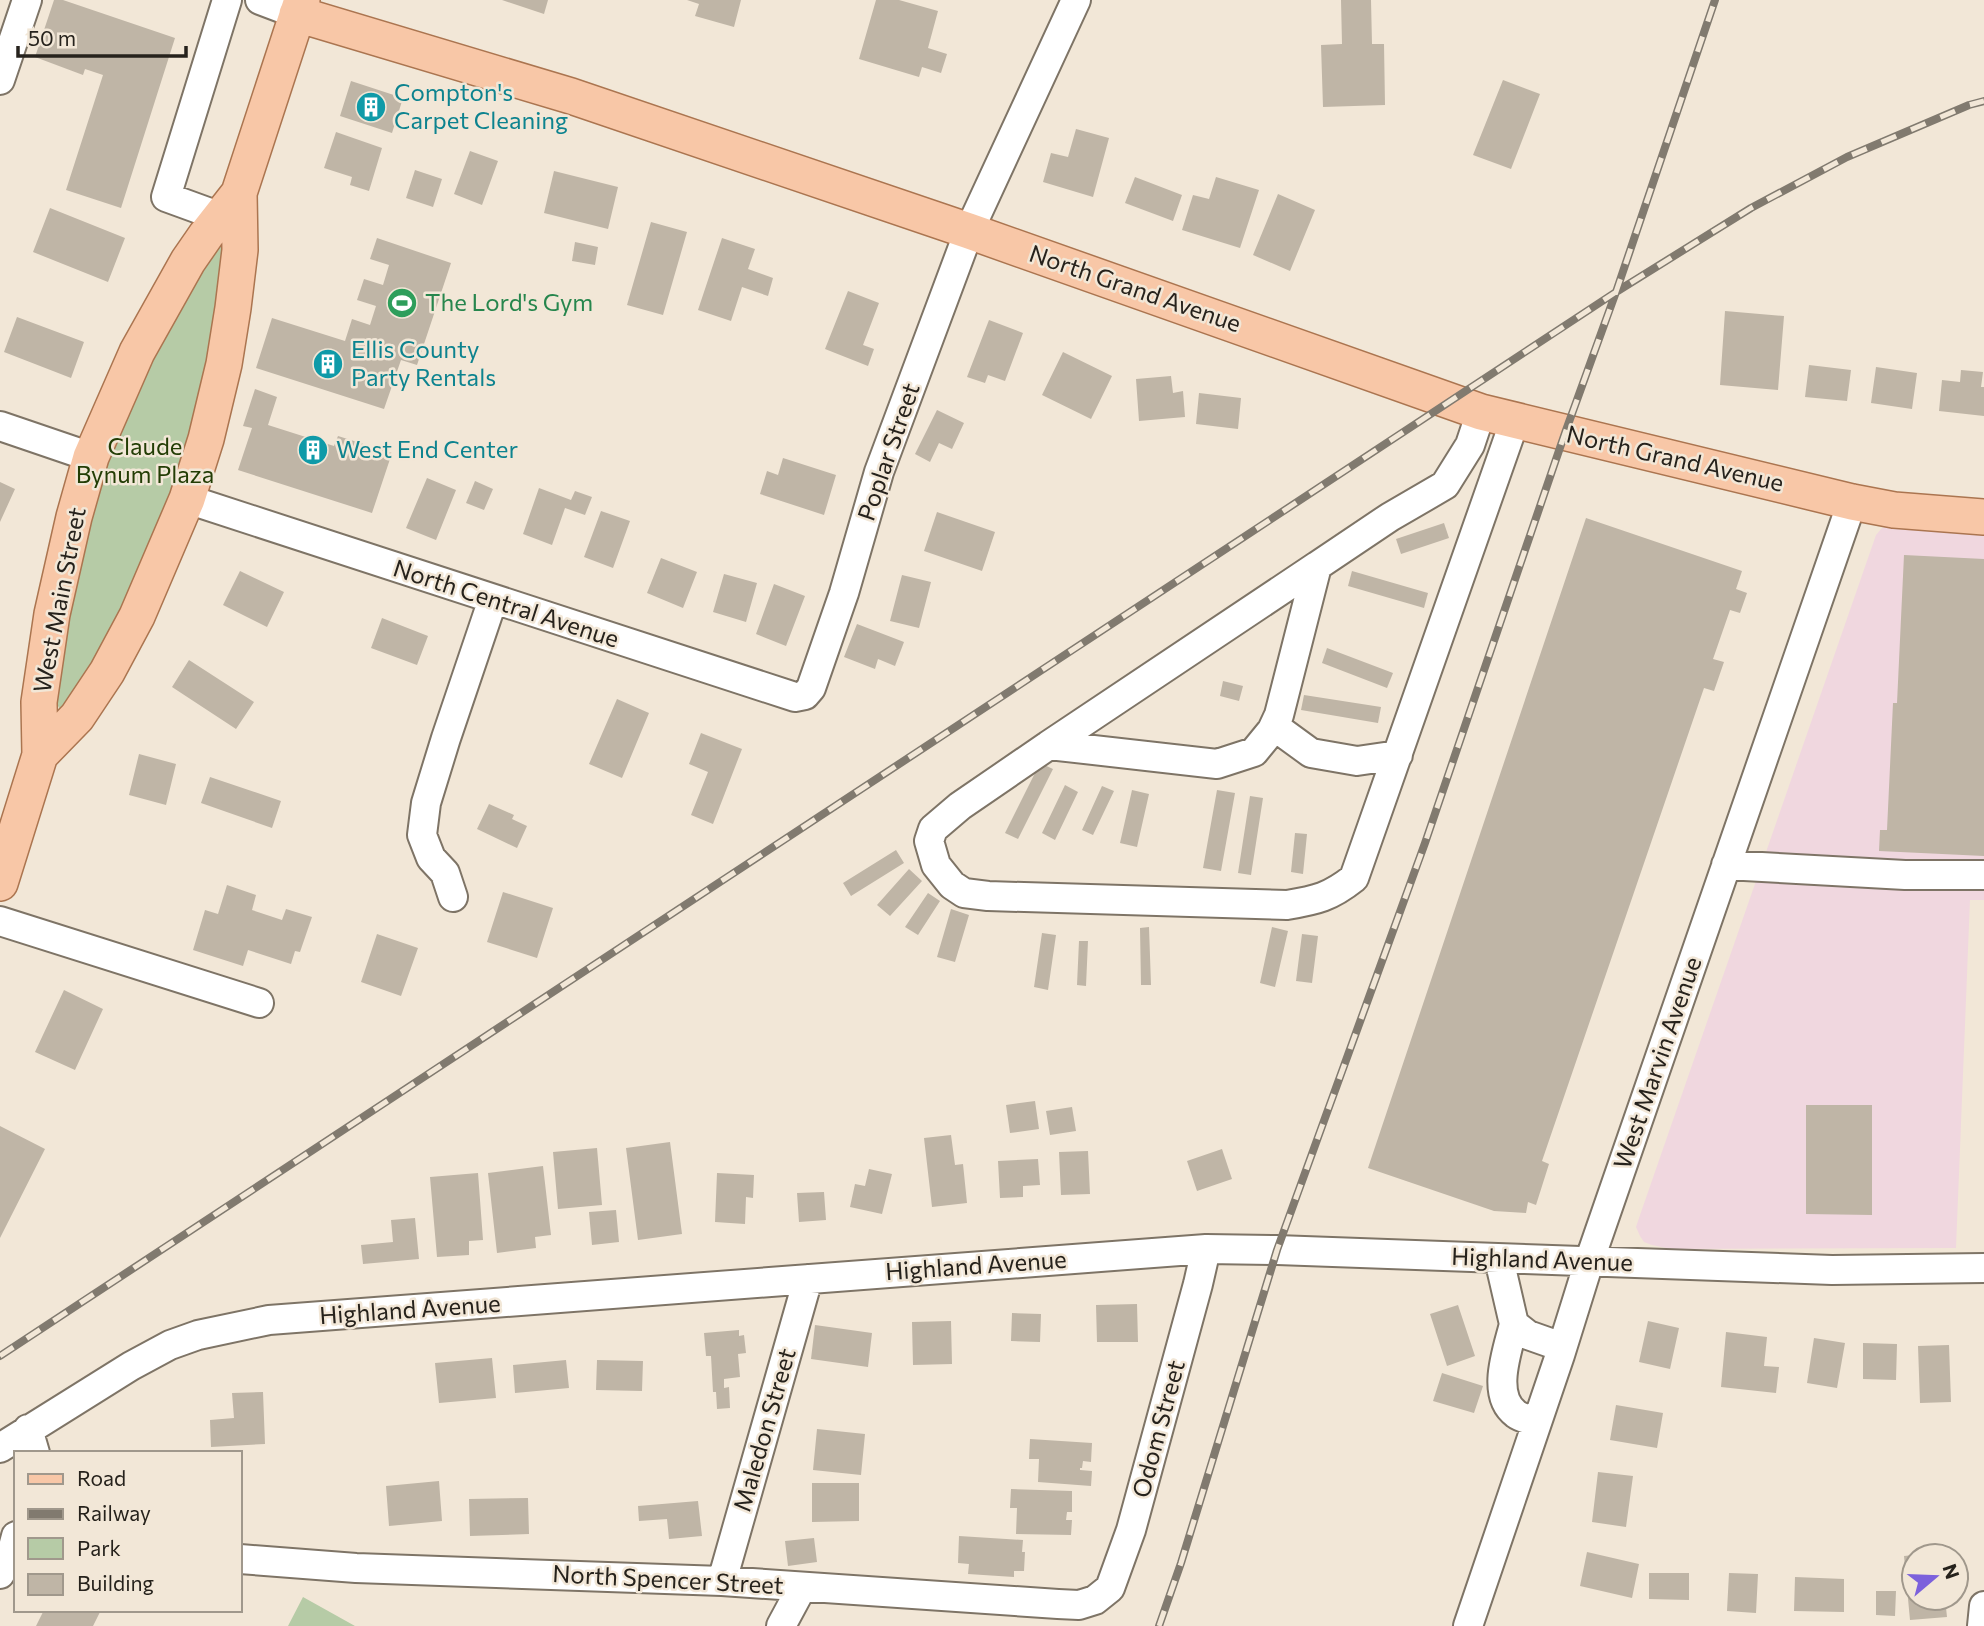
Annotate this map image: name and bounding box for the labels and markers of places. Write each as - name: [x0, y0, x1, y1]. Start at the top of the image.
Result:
- place label: Compton's Carpet Cleaning: [394, 77, 568, 134]
- building icon: Compton's Carpet Cleaning: [354, 90, 388, 124]
- sports icon: The Lord's Gym: [385, 286, 419, 320]
- place label: The Lord's Gym: [425, 287, 593, 316]
- place label: Ellis County Party Rentals: [351, 334, 496, 391]
- building icon: Ellis County Party Rentals: [311, 347, 345, 381]
- building icon: West End Center: [296, 433, 330, 467]
- place label: West End Center: [336, 434, 518, 463]

